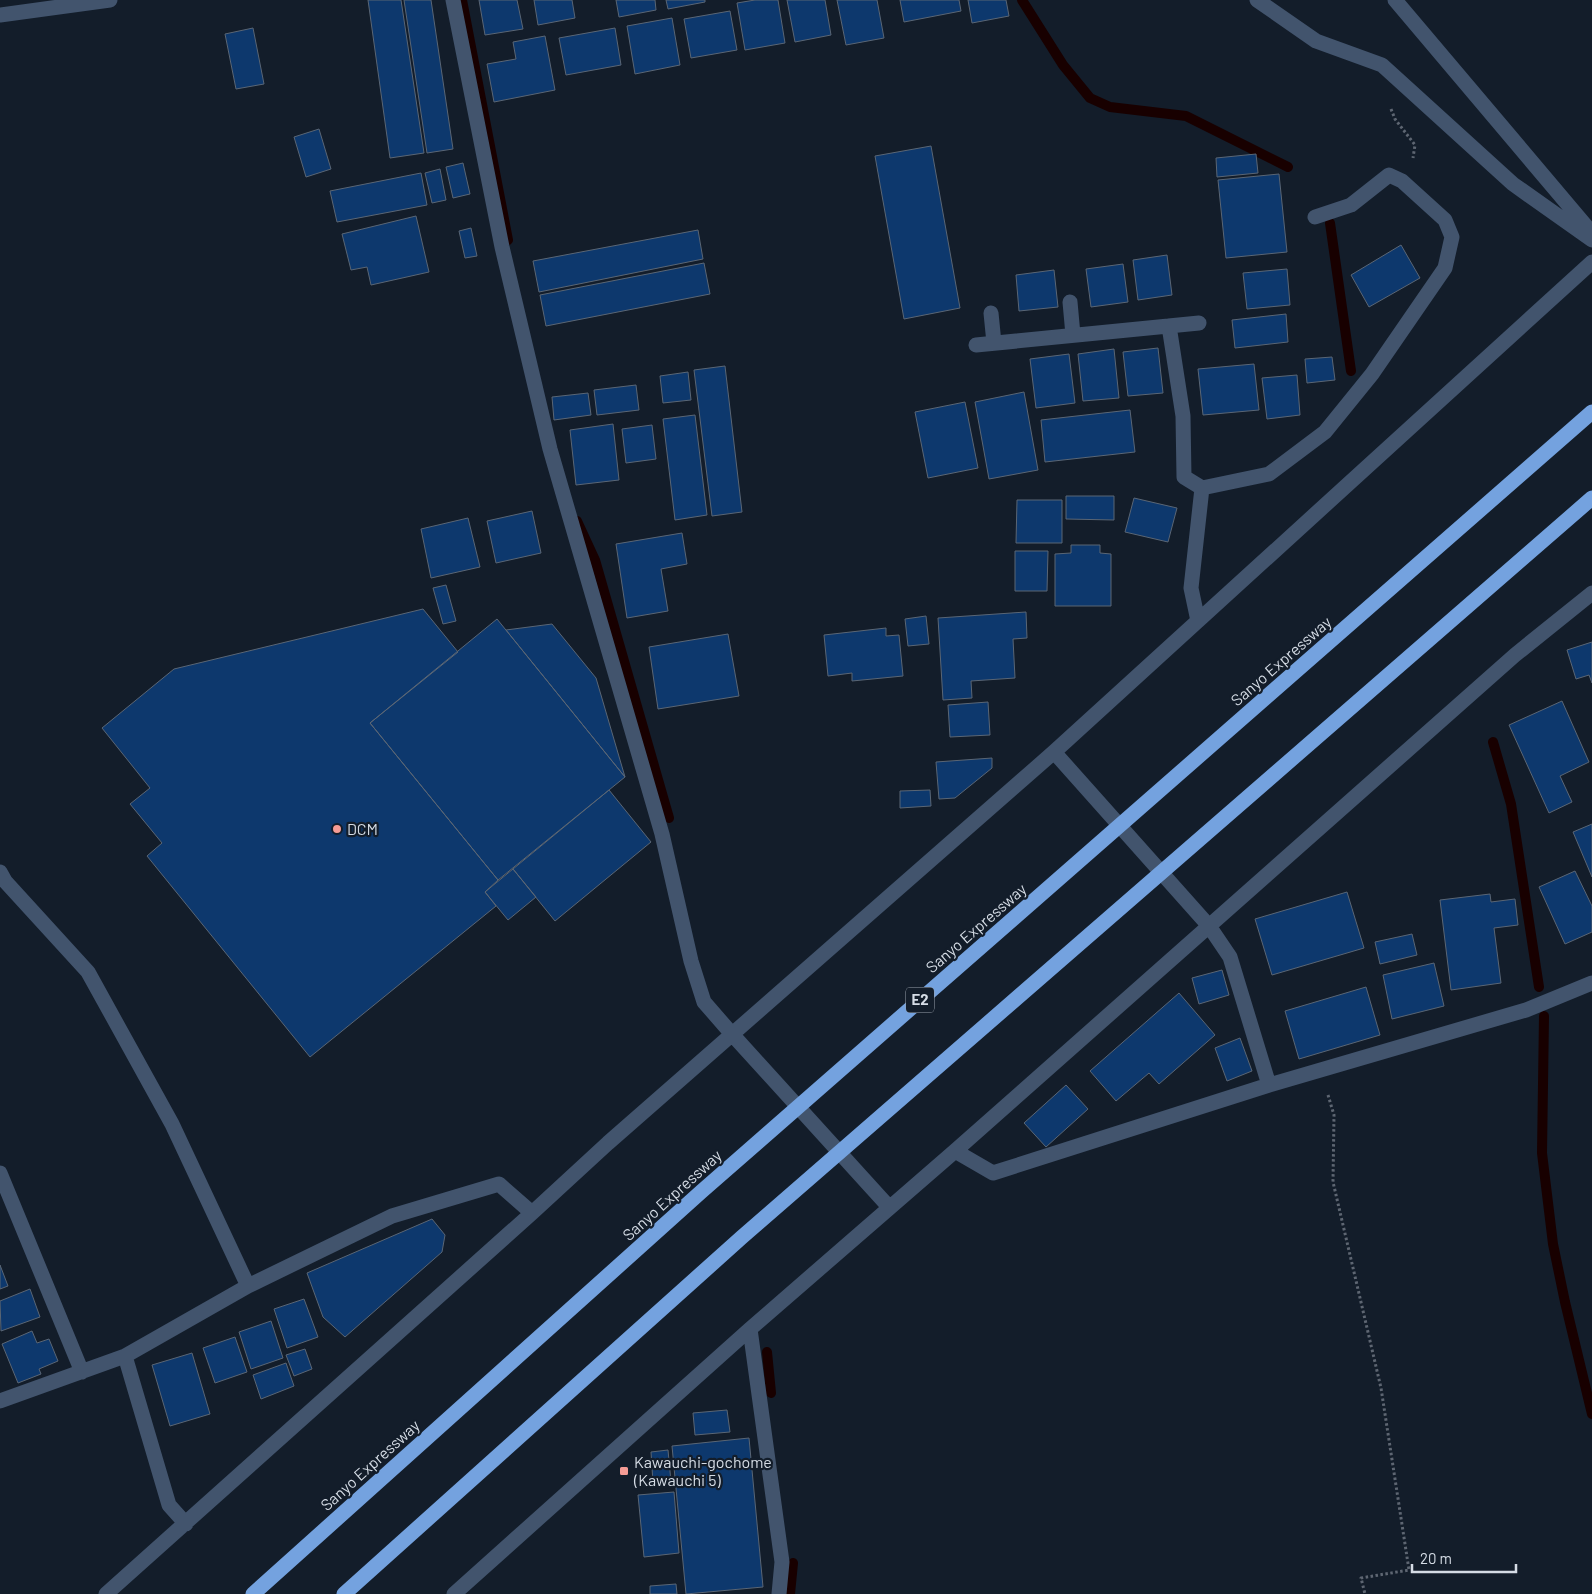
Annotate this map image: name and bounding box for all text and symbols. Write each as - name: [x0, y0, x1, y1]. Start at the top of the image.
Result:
- street label: Sanyo Expressway: [1227, 611, 1335, 709]
- place label: DCM: [347, 819, 378, 838]
- marker: DCM: [331, 823, 343, 835]
- street label: Sanyo Expressway: [922, 878, 1030, 976]
- road number: E2: [906, 988, 934, 1012]
- street label: Sanyo Expressway: [618, 1145, 726, 1244]
- street label: Sanyo Expressway: [316, 1415, 424, 1514]
- place label: Kawauchi-gochome (Kawauchi 5): [633, 1452, 772, 1489]
- marker: Kawauchi-gochome (Kawauchi 5): [618, 1465, 630, 1477]
- scale bar: [1412, 1542, 1516, 1574]
- text: 20 m: [1420, 1549, 1452, 1567]

